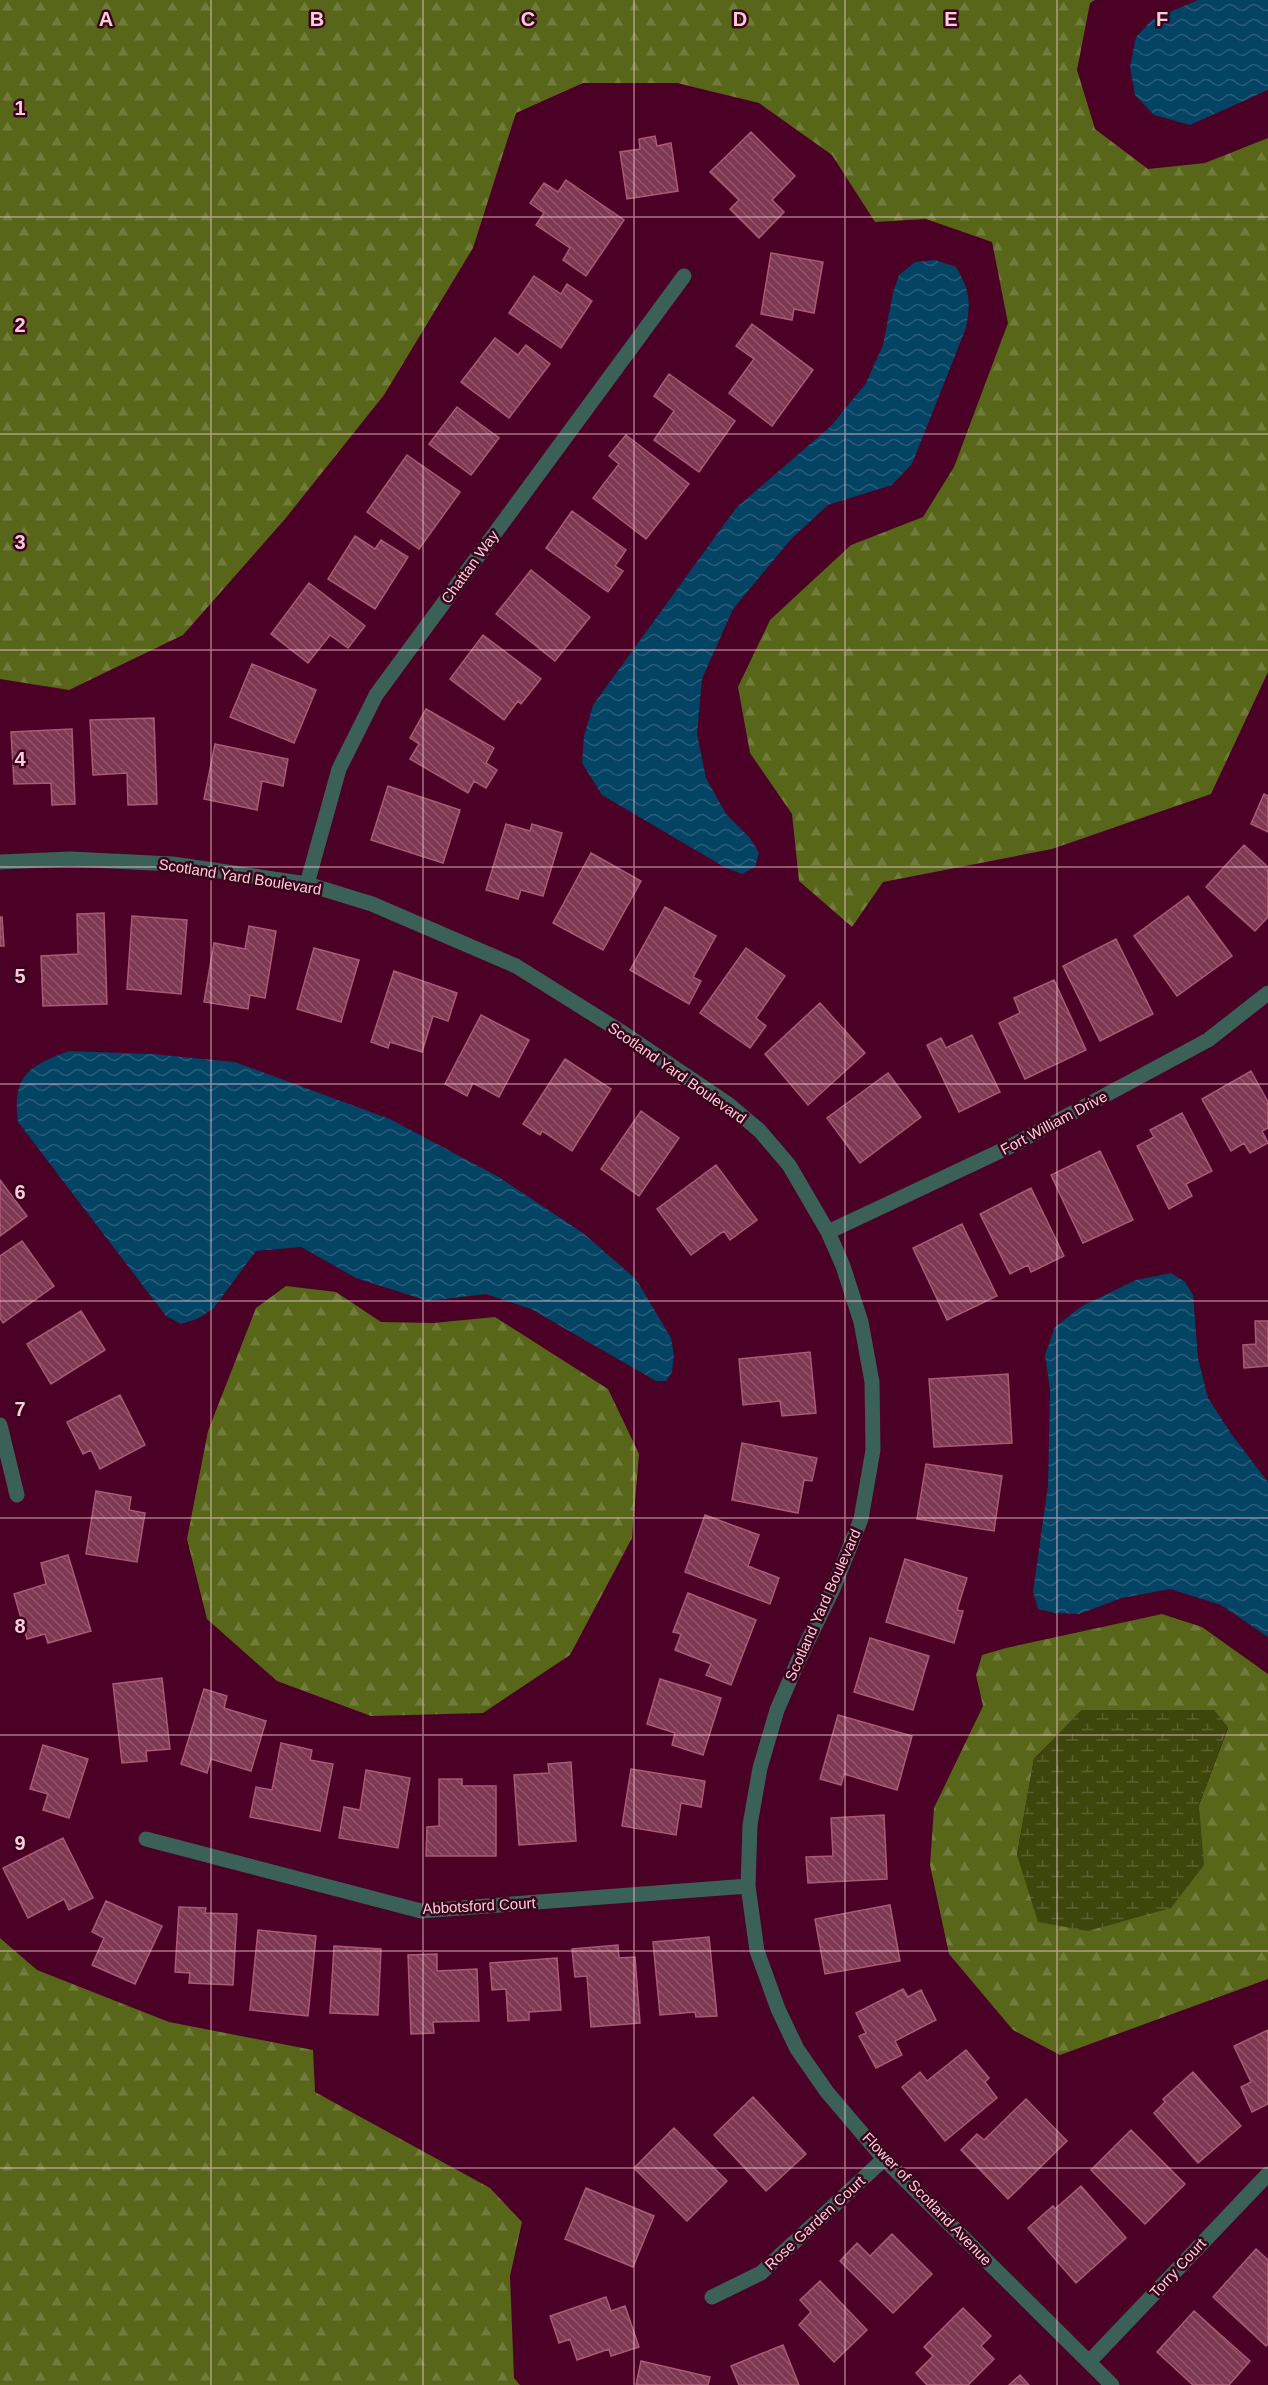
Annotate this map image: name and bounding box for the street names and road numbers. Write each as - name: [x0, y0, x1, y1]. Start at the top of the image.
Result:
- street label: Chattan Way: [437, 526, 502, 607]
- street label: Scotland Yard Boulevard: [157, 855, 323, 898]
- street label: Scotland Yard Boulevard: [605, 1018, 750, 1127]
- street label: Fort William Drive: [998, 1087, 1110, 1158]
- street label: Scotland Yard Boulevard: [781, 1526, 864, 1683]
- street label: Abbotsford Court: [422, 1894, 537, 1917]
- street label: Flower of Scotland Avenue: [859, 2129, 995, 2269]
- street label: Rose Garden Court: [761, 2172, 869, 2273]
- street label: Torry Court: [1146, 2234, 1210, 2301]

